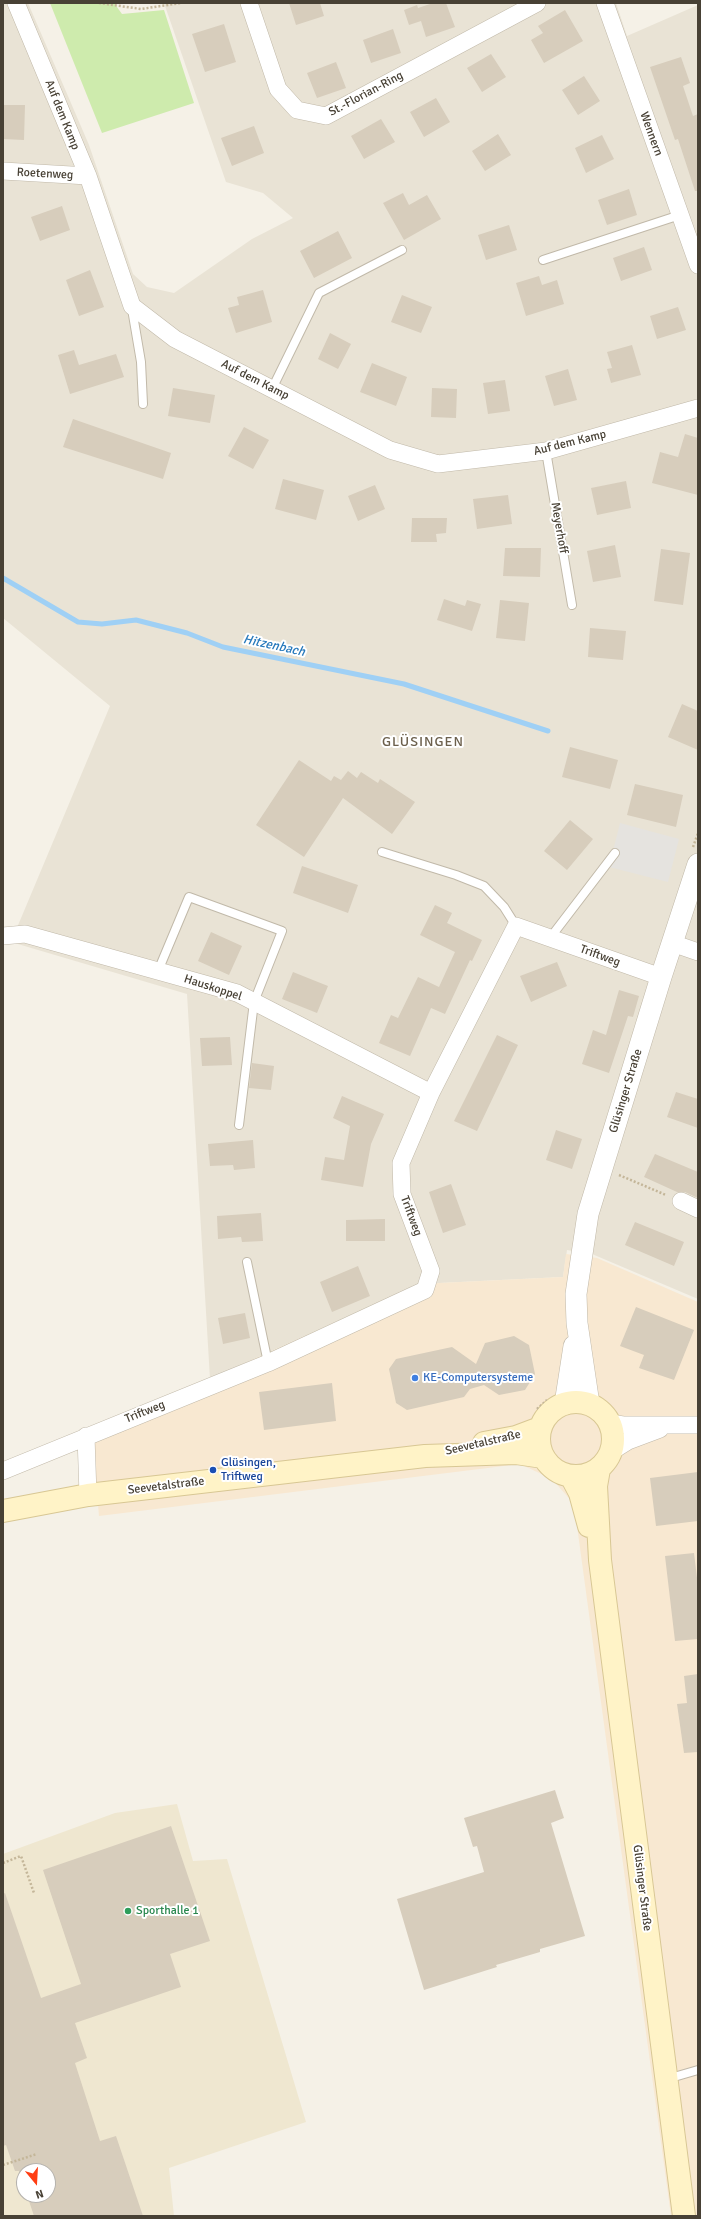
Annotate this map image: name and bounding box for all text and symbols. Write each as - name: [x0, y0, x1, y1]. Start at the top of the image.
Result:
- street label: St.-Florian-Ring: [326, 68, 406, 120]
- street label: Auf dem Kamp: [41, 78, 83, 152]
- street label: Wennern: [636, 110, 666, 158]
- street label: Roetenweg: [16, 165, 74, 183]
- street label: Auf dem Kamp: [219, 357, 291, 403]
- street label: Auf dem Kamp: [532, 427, 608, 459]
- street label: Meyerhoff: [547, 501, 571, 555]
- water label: Hitzenbach: [242, 632, 306, 660]
- district label: GLÜSINGEN: [382, 734, 464, 750]
- street label: Triftweg: [578, 942, 622, 970]
- street label: Hauskoppel: [182, 972, 244, 1004]
- street label: Glüsinger Straße: [606, 1047, 646, 1135]
- street label: Triftweg: [397, 1194, 425, 1238]
- place label: KE-Computersysteme: [423, 1371, 533, 1385]
- marker: KE-Computersysteme: [410, 1373, 420, 1383]
- street label: Triftweg: [123, 1397, 167, 1427]
- street label: Seevetalstraße: [444, 1427, 522, 1459]
- place label: Glüsingen, Triftweg: [221, 1456, 276, 1484]
- marker: Glüsingen, Triftweg: [208, 1465, 218, 1475]
- street label: Seevetalstraße: [127, 1474, 205, 1498]
- street label: Glüsinger Straße: [630, 1844, 654, 1932]
- place label: Sporthalle 1: [136, 1904, 199, 1918]
- marker: Sporthalle 1: [123, 1906, 133, 1916]
- north arrow: [16, 2163, 56, 2203]
- text: N: [34, 2187, 45, 2201]

